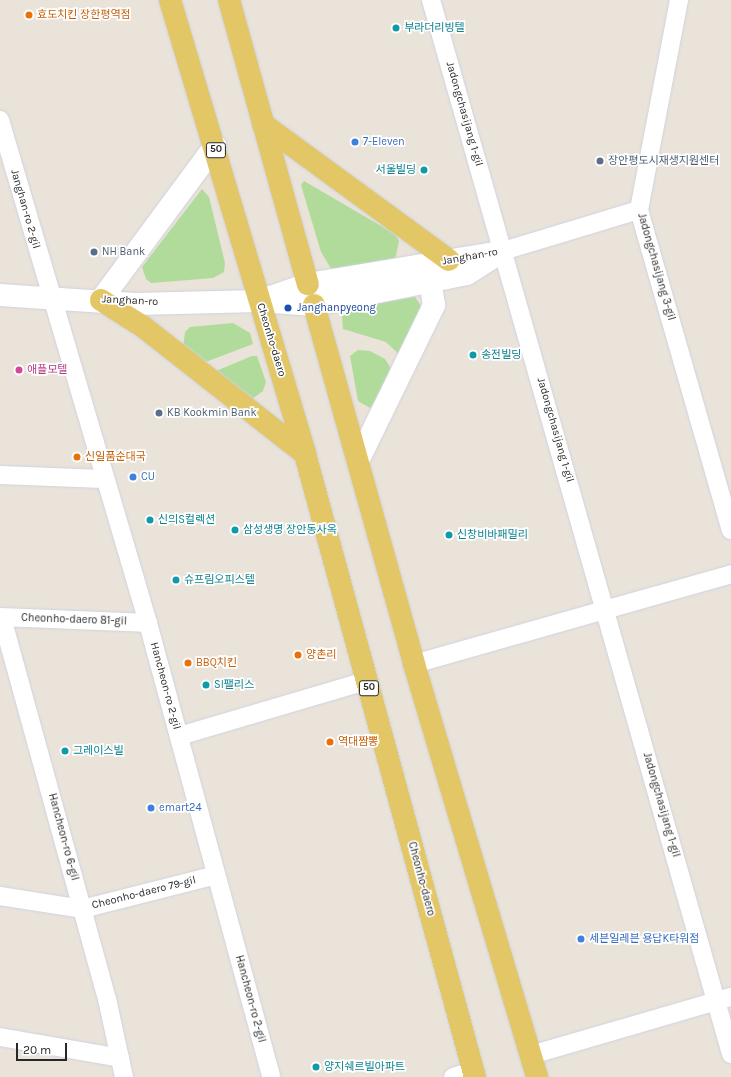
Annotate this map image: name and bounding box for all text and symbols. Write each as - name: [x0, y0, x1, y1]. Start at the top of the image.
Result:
- place label: 효도치킨 장한평역점: [37, 8, 131, 22]
- marker: 효도치킨 장한평역점: [24, 10, 34, 20]
- place label: 부라더리빙텔: [404, 21, 465, 35]
- marker: 부라더리빙텔: [391, 23, 401, 33]
- street label: Jadongchasijang 1-gil: [443, 60, 485, 168]
- place label: 7-Eleven: [363, 135, 405, 149]
- marker: 7-Eleven: [350, 137, 360, 147]
- road number: 50: [205, 142, 227, 158]
- place label: 장안평도시재생지원센터: [608, 154, 719, 168]
- marker: 장안평도시재생지원센터: [595, 156, 605, 166]
- place label: 서울빌딩: [376, 163, 416, 177]
- marker: 서울빌딩: [419, 165, 429, 175]
- street label: Janghan-ro 2-gil: [7, 168, 43, 250]
- street label: Jadongchasijang 3-gil: [634, 212, 678, 322]
- place label: NH Bank: [102, 245, 145, 259]
- street label: Janghan-ro: [441, 246, 499, 268]
- marker: NH Bank: [89, 247, 99, 257]
- street label: Janghan-ro: [101, 293, 159, 309]
- place label: Janghanpyeong: [297, 301, 376, 315]
- street label: Cheonho-daero: [254, 302, 288, 378]
- marker: Janghanpyeong: [282, 302, 294, 314]
- place label: 송전빌딩: [481, 348, 521, 362]
- marker: 송전빌딩: [468, 350, 478, 360]
- place label: 애플모텔: [27, 363, 67, 377]
- marker: 애플모텔: [14, 365, 24, 375]
- street label: Jadongchasijang 1-gil: [534, 376, 576, 484]
- place label: KB Kookmin Bank: [167, 406, 257, 420]
- marker: KB Kookmin Bank: [154, 408, 164, 418]
- place label: 신일품순대국: [85, 450, 146, 464]
- marker: 신일품순대국: [72, 452, 82, 462]
- place label: CU: [141, 470, 155, 484]
- marker: CU: [128, 472, 138, 482]
- place label: 신의S컬렉션: [158, 513, 215, 527]
- marker: 신의S컬렉션: [145, 515, 155, 525]
- place label: 삼성생명 장안동사옥: [243, 523, 337, 537]
- marker: 삼성생명 장안동사옥: [230, 525, 240, 535]
- place label: 신창비바패밀리: [457, 528, 528, 542]
- marker: 신창비바패밀리: [444, 530, 454, 540]
- place label: 슈프림오피스텔: [184, 573, 255, 587]
- marker: 슈프림오피스텔: [171, 575, 181, 585]
- street label: Cheonho-daero 81-gil: [21, 612, 127, 628]
- street label: Hancheon-ro 2-gil: [147, 641, 183, 731]
- place label: 양촌리: [306, 648, 336, 662]
- marker: 양촌리: [293, 650, 303, 660]
- place label: BBQ치킨: [196, 656, 237, 670]
- marker: BBQ치킨: [183, 658, 193, 668]
- place label: SI팰리스: [214, 678, 254, 692]
- marker: SI팰리스: [201, 680, 211, 690]
- road number: 50: [358, 680, 380, 696]
- place label: 역대짬뽕: [338, 735, 378, 749]
- marker: 역대짬뽕: [325, 737, 335, 747]
- place label: 그레이스빌: [73, 744, 124, 758]
- marker: 그레이스빌: [60, 746, 70, 756]
- street label: Jadongchasijang 1-gil: [640, 751, 682, 859]
- street label: Hancheon-ro 6-gil: [45, 792, 81, 882]
- place label: emart24: [159, 801, 202, 815]
- marker: emart24: [146, 803, 156, 813]
- street label: Cheonho-daero: [405, 840, 437, 918]
- street label: Cheonho-daero 79-gil: [91, 874, 197, 912]
- place label: 세븐일레븐 용답K타워점: [589, 932, 699, 946]
- marker: 세븐일레븐 용답K타워점: [576, 934, 586, 944]
- street label: Hancheon-ro 2-gil: [232, 954, 268, 1044]
- scale bar: [18, 1035, 69, 1061]
- text: 20 m: [23, 1043, 51, 1057]
- place label: 양지쉐르빌아파트: [324, 1060, 405, 1074]
- marker: 양지쉐르빌아파트: [311, 1062, 321, 1072]

